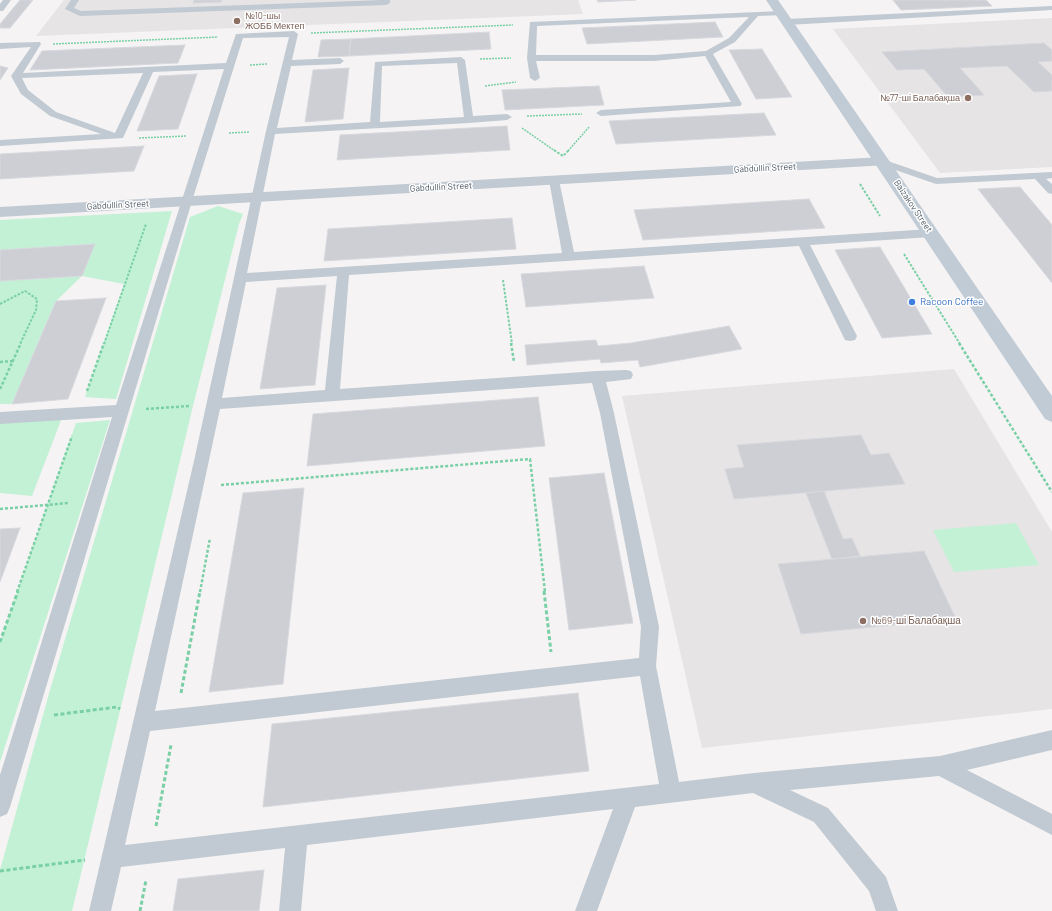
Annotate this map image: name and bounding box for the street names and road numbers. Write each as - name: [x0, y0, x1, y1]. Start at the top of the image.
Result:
- street label: Gabdullin Street: [734, 161, 796, 175]
- street label: Baizakov Street: [892, 178, 934, 234]
- street label: Gabdullin Street: [410, 180, 472, 194]
- street label: Gabdullin Street: [87, 198, 149, 212]

